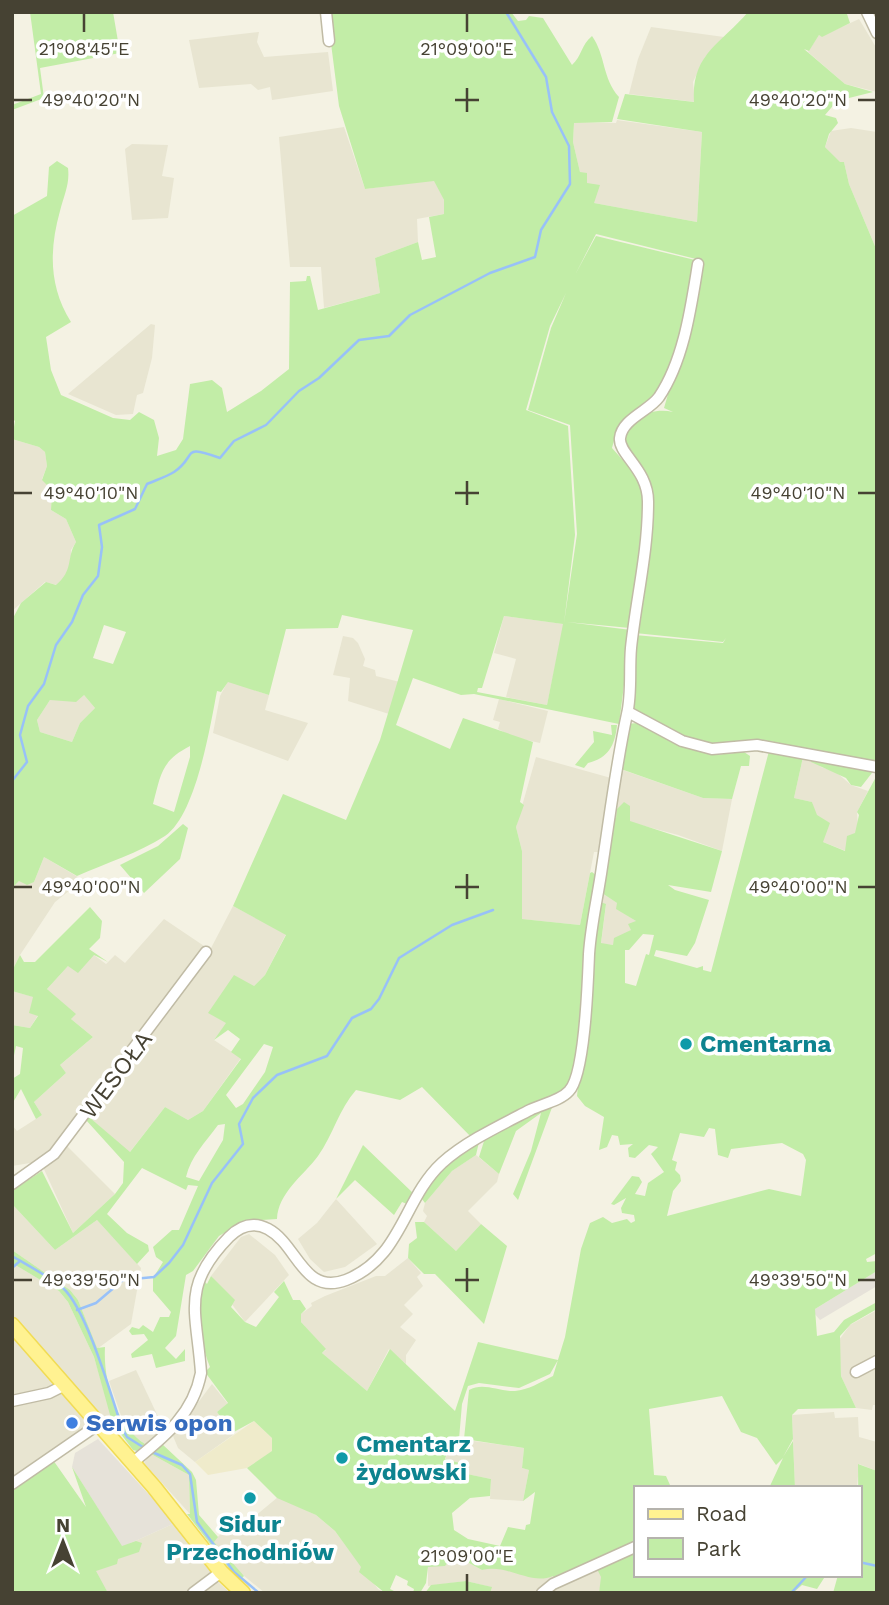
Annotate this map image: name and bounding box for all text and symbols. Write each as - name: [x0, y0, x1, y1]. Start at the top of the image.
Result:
- text: 21°08'45"E: [39, 38, 129, 59]
- text: 21°09'00"E: [420, 38, 514, 59]
- text: 49°40'20"N: [42, 89, 140, 110]
- text: 49°40'20"N: [749, 89, 847, 110]
- text: 49°40'10"N: [43, 482, 139, 503]
- text: 49°40'10"N: [750, 482, 846, 503]
- text: 49°40'00"N: [41, 876, 141, 897]
- text: 49°40'00"N: [748, 876, 848, 897]
- street label: WESOŁA: [74, 1025, 158, 1124]
- place label: Cmentarna: [700, 1030, 831, 1058]
- marker: Cmentarna: [678, 1036, 694, 1052]
- text: 49°39'50"N: [42, 1269, 140, 1290]
- text: 49°39'50"N: [749, 1269, 847, 1290]
- place label: Serwis opon: [86, 1409, 233, 1437]
- marker: Serwis opon: [64, 1415, 80, 1431]
- place label: Cmentarz żydowski: [356, 1430, 471, 1486]
- marker: Cmentarz żydowski: [334, 1450, 350, 1466]
- legend: [634, 1486, 861, 1577]
- marker: Sidur Przechodniów: [242, 1490, 258, 1506]
- text: Road: [696, 1501, 747, 1526]
- north arrow: [28, 1507, 98, 1577]
- place label: Sidur Przechodniów: [166, 1510, 334, 1566]
- text: N: [56, 1514, 70, 1537]
- text: Park: [696, 1536, 741, 1561]
- text: 21°09'00"E: [420, 1545, 514, 1566]

